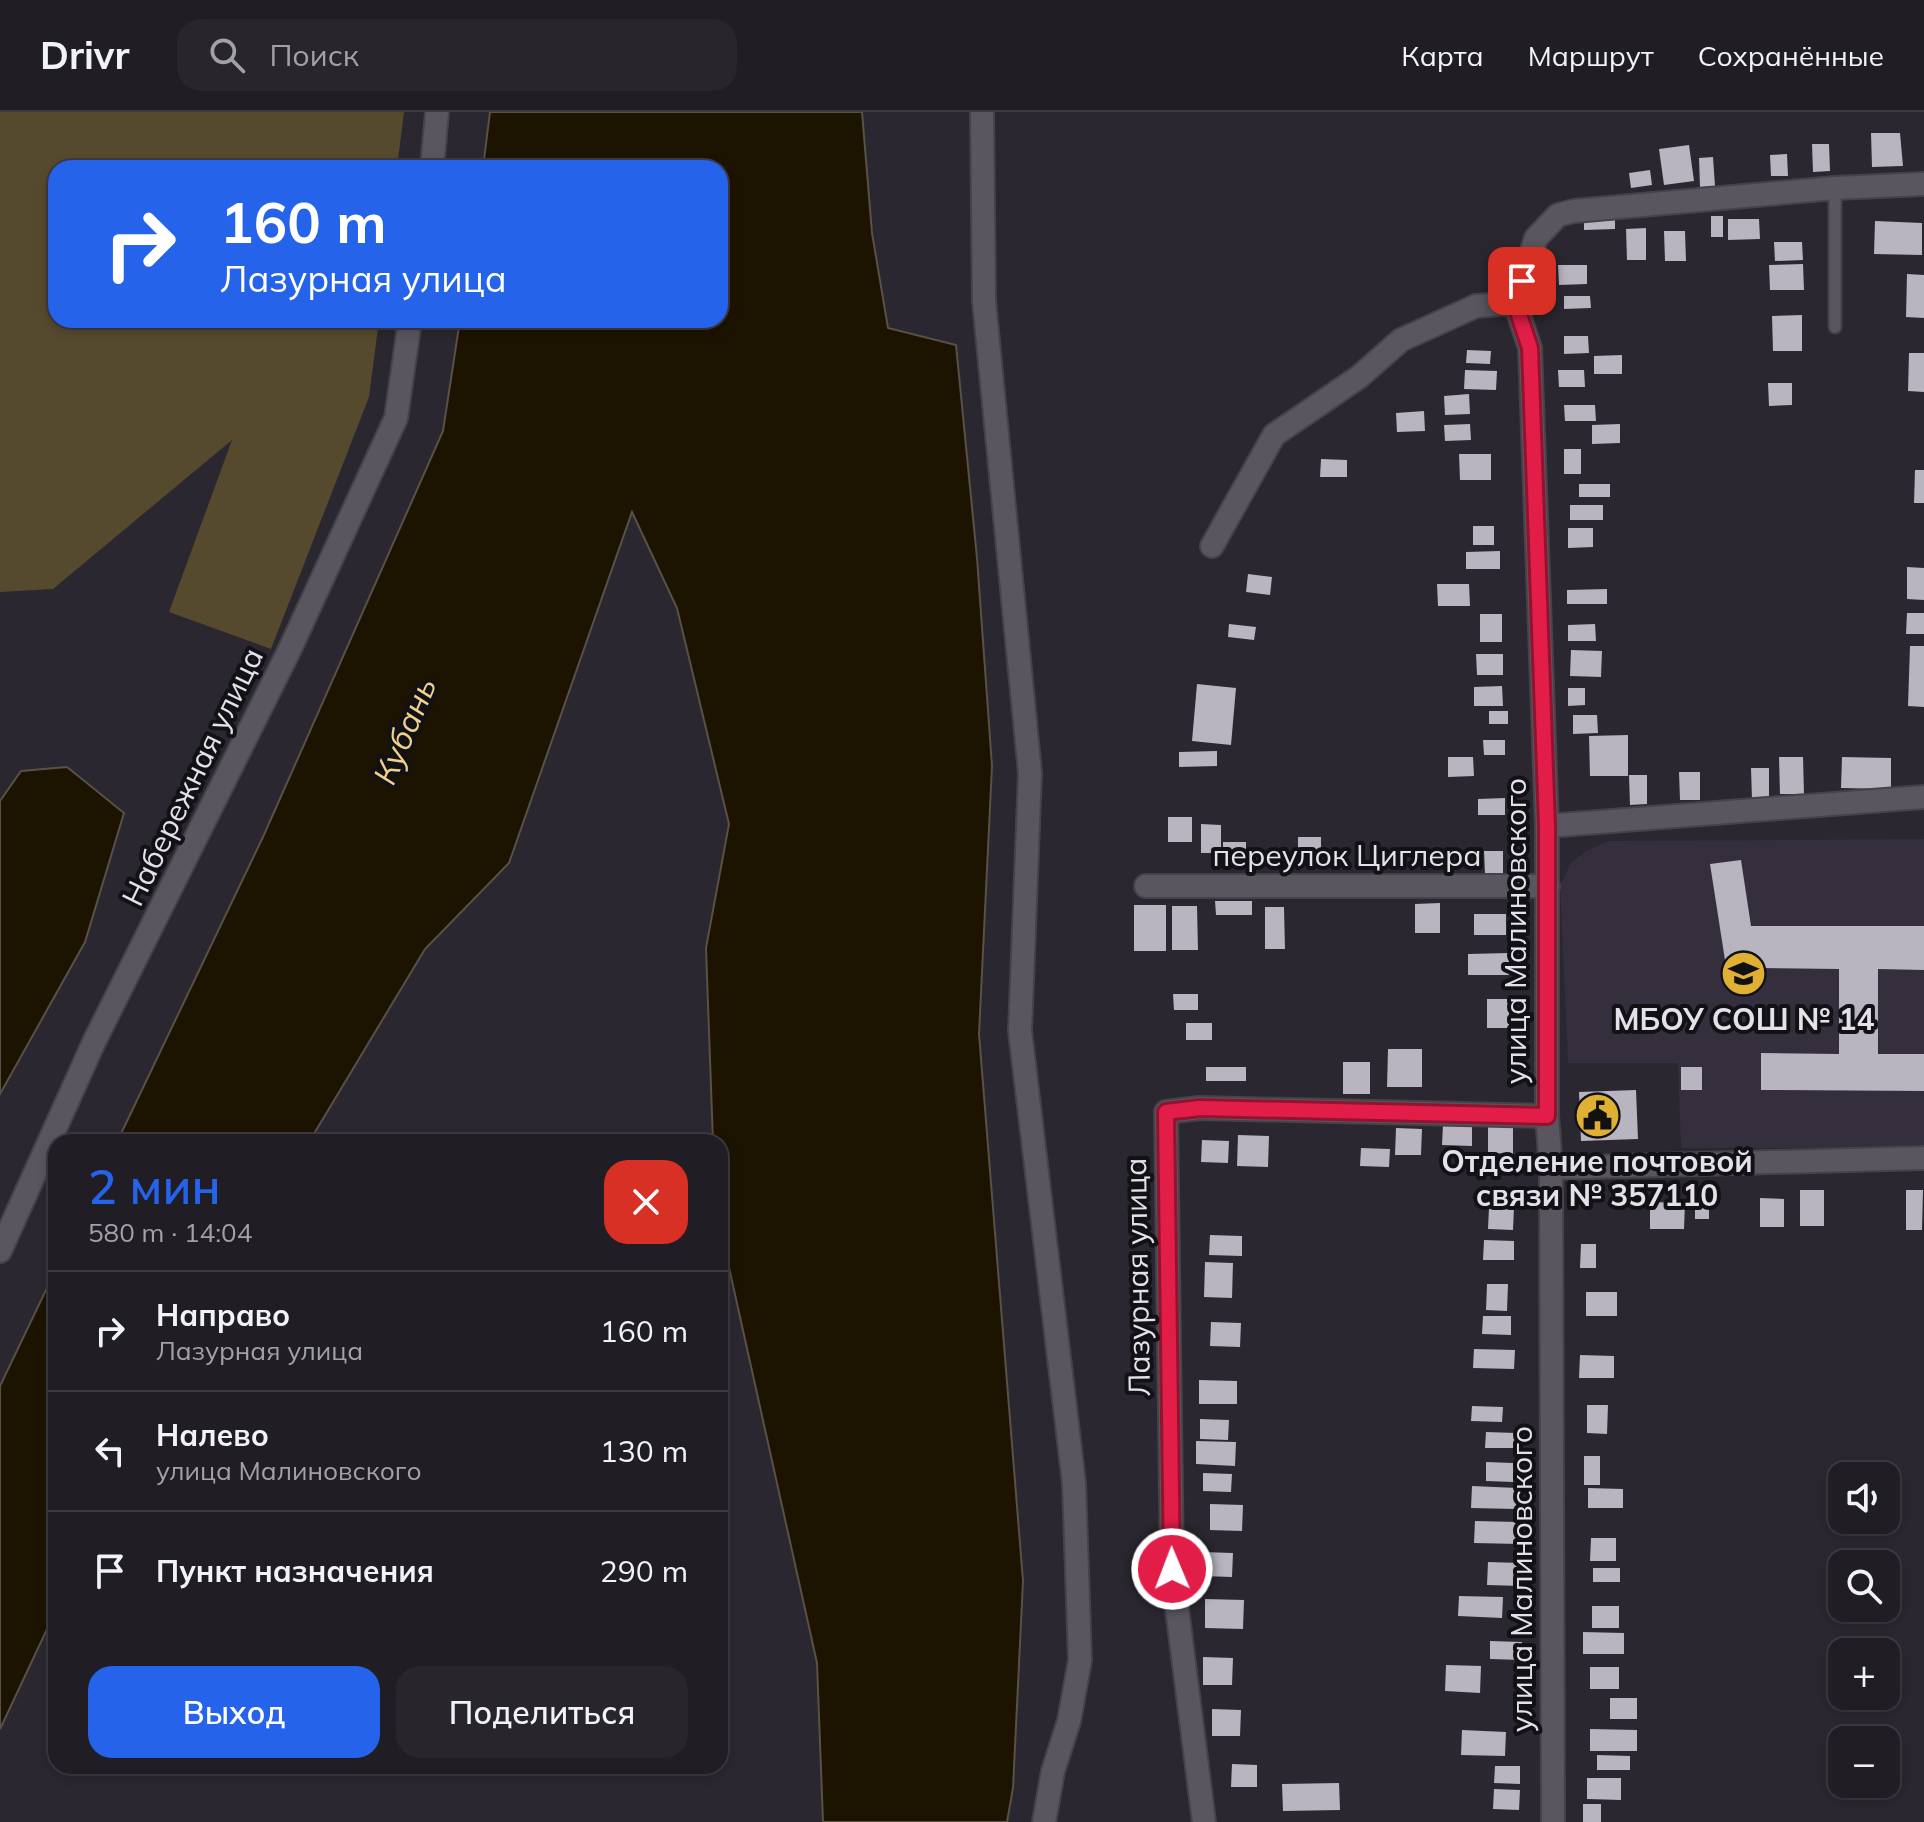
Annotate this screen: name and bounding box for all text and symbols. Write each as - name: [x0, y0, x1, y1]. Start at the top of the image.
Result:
- search box: [177, 19, 737, 91]
- text: Drivr: [40, 31, 129, 79]
- icon: search: [205, 33, 249, 77]
- text: Поиск: [269, 36, 359, 74]
- text: Карта: [1401, 38, 1484, 73]
- text: Маршрут: [1528, 38, 1654, 73]
- text: Сохранённые: [1698, 38, 1884, 73]
- text: 160 m: [220, 187, 387, 257]
- icon: right: [88, 192, 192, 296]
- pin: [1488, 247, 1556, 315]
- text: Лазурная улица: [220, 256, 507, 301]
- icon: arrive: [1500, 259, 1544, 303]
- street label: Набережная улица: [113, 641, 271, 912]
- water label: Кубань: [364, 671, 444, 790]
- street label: улица Малиновского: [1496, 778, 1534, 1084]
- street label: переулок Циглера: [1212, 836, 1482, 874]
- school or university icon: МБОУ СОШ № 14: [1720, 950, 1768, 998]
- place label: МБОУ СОШ № 14: [1614, 1000, 1874, 1038]
- public building icon: Отделение почтовой связи № 357110: [1573, 1092, 1621, 1140]
- place label: Отделение почтовой связи № 357110: [1441, 1142, 1753, 1214]
- text: 2 мин: [88, 1156, 221, 1216]
- street label: Лазурная улица: [1116, 1157, 1158, 1397]
- button: close: [604, 1160, 688, 1244]
- text: 580 m · 14:04: [88, 1216, 252, 1249]
- text: Направо: [156, 1296, 290, 1334]
- icon: right: [88, 1309, 132, 1353]
- text: 160 m: [600, 1312, 688, 1350]
- text: Лазурная улица: [156, 1334, 363, 1367]
- text: Налево: [156, 1416, 269, 1454]
- street label: улица Малиновского: [1502, 1426, 1540, 1732]
- icon: left: [88, 1429, 132, 1473]
- text: 130 m: [600, 1432, 688, 1470]
- text: улица Малиновского: [156, 1454, 422, 1487]
- map controls: [1828, 1462, 1900, 1798]
- button: sound: [1828, 1462, 1900, 1534]
- position arrow: [1130, 1527, 1214, 1611]
- icon: arrive: [88, 1549, 132, 1593]
- button: search: [1828, 1550, 1900, 1622]
- text: Пункт назначения: [156, 1552, 434, 1590]
- text: 290 m: [600, 1552, 688, 1590]
- button: +: [1828, 1638, 1900, 1710]
- button: Выход: [88, 1666, 380, 1758]
- button: Поделиться: [396, 1666, 688, 1758]
- button: −: [1828, 1726, 1900, 1798]

